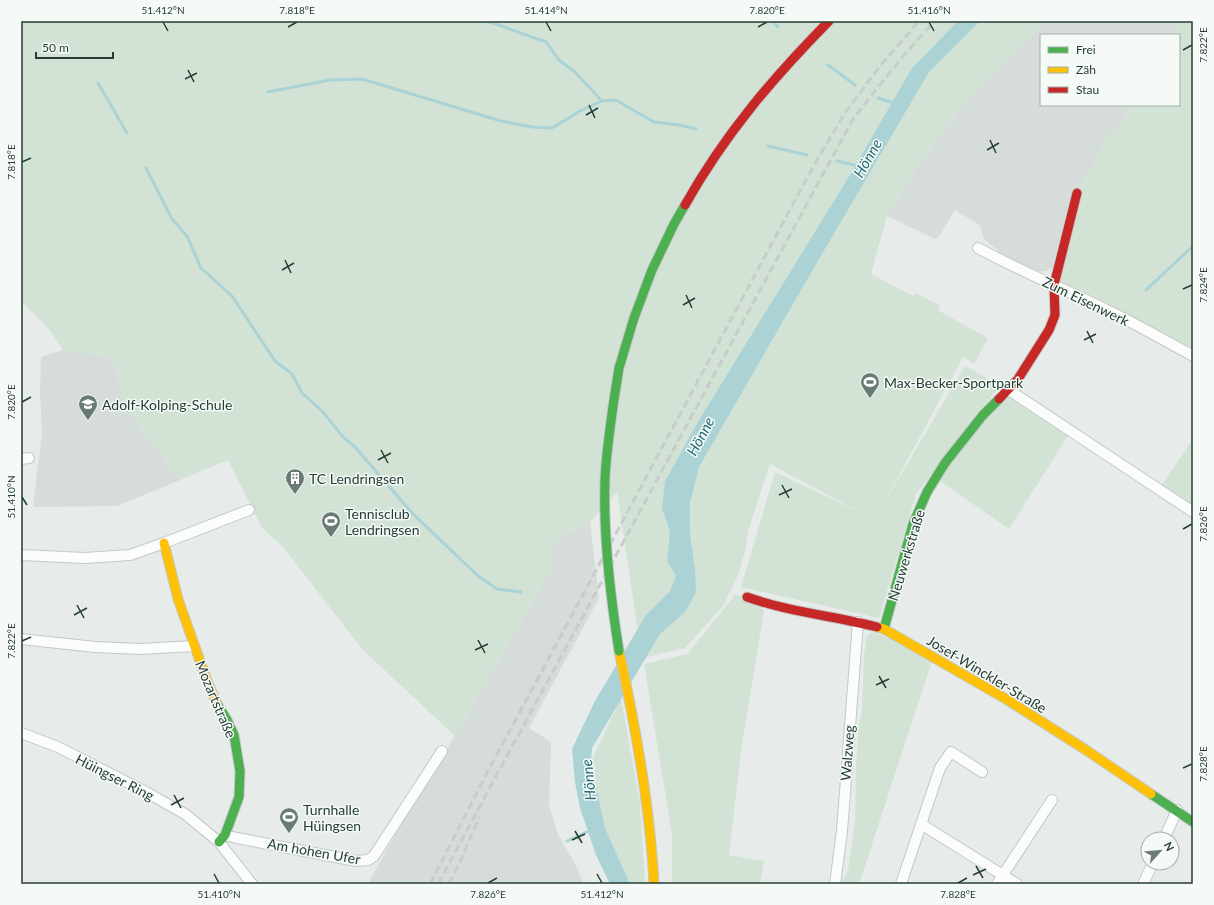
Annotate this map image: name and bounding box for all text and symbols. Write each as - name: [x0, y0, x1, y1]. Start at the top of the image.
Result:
- text: 51.412°N: [141, 4, 185, 16]
- text: 7.818°E: [279, 4, 315, 16]
- text: 51.414°N: [524, 4, 568, 16]
- text: 7.820°E: [749, 4, 785, 16]
- text: 51.416°N: [907, 4, 951, 16]
- text: 7.822°E: [1197, 27, 1209, 63]
- scale bar: [36, 34, 113, 60]
- legend: [1040, 34, 1180, 106]
- text: 50 m: [42, 40, 69, 55]
- text: Frei: [1076, 42, 1096, 57]
- text: Zäh: [1076, 62, 1096, 77]
- text: Stau: [1076, 82, 1099, 97]
- water label: Hönne: [849, 136, 885, 180]
- text: 7.818°E: [5, 144, 17, 180]
- text: 7.824°E: [1197, 267, 1209, 303]
- street label: Zum Eisenwerk: [1040, 273, 1133, 330]
- sports icon: Max-Becker-Sportpark: [859, 371, 881, 399]
- place label: Max-Becker-Sportpark: [884, 374, 1024, 391]
- text: 7.820°E: [5, 384, 17, 420]
- school or university icon: Adolf-Kolping-Schule: [77, 393, 99, 421]
- place label: Adolf-Kolping-Schule: [102, 396, 232, 413]
- water label: Hönne: [682, 414, 718, 458]
- building icon: TC Lendringsen: [284, 467, 306, 495]
- place label: TC Lendringsen: [309, 470, 404, 487]
- text: 51.410°N: [5, 475, 17, 519]
- place label: Tennisclub Lendringsen: [345, 505, 420, 538]
- text: 7.826°E: [1197, 506, 1209, 542]
- street label: Neuwerkstraße: [884, 507, 928, 603]
- sports icon: Tennisclub Lendringsen: [320, 510, 342, 538]
- text: 7.822°E: [5, 623, 17, 659]
- street label: Josef-Winckler-Straße: [924, 632, 1050, 716]
- street label: Mozartstraße: [192, 658, 240, 740]
- street label: Walzweg: [837, 725, 857, 781]
- text: 7.828°E: [1197, 746, 1209, 782]
- street label: Hüingser Ring: [73, 750, 157, 804]
- water label: Hönne: [577, 759, 599, 801]
- place label: Turnhalle Hüingsen: [303, 801, 361, 834]
- sports icon: Turnhalle Hüingsen: [278, 806, 300, 834]
- north arrow: [1140, 831, 1180, 871]
- street label: Am hohen Ufer: [266, 834, 362, 868]
- text: N: [1162, 840, 1177, 853]
- text: 51.410°N: [197, 888, 241, 900]
- text: 7.826°E: [470, 888, 506, 900]
- text: 51.412°N: [580, 888, 624, 900]
- text: 7.828°E: [940, 888, 976, 900]

